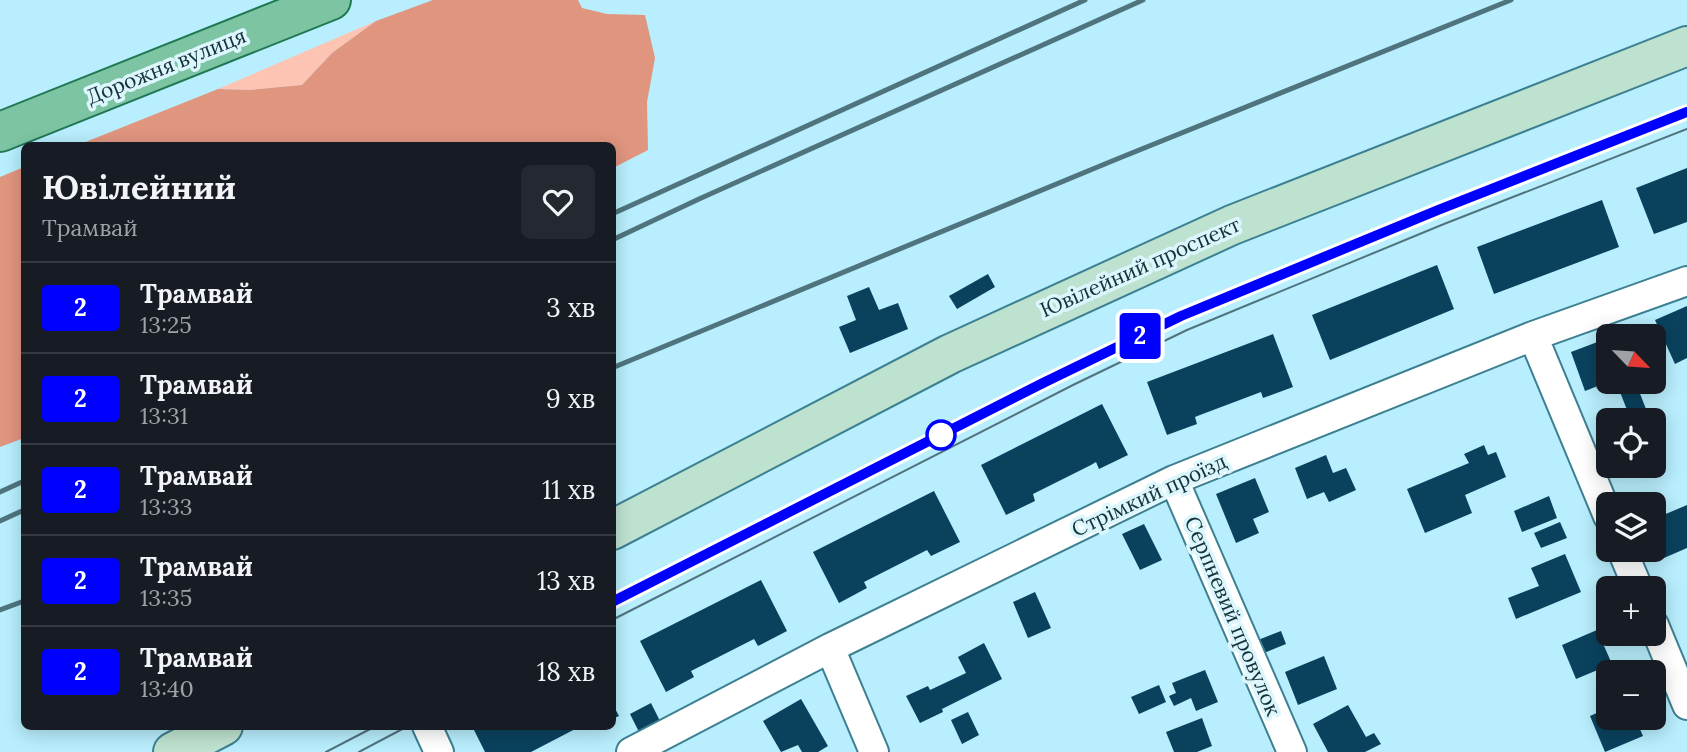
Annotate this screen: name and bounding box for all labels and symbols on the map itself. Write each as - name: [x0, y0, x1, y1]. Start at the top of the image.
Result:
- street label: Дорожня вулиця: [82, 22, 250, 110]
- street label: Ювілейний проспект: [1036, 211, 1244, 323]
- line badge: 2: [1117, 313, 1163, 359]
- north arrow: [1596, 324, 1666, 394]
- unlabelled marker: [926, 420, 956, 450]
- street label: Стрімкий проїзд: [1067, 447, 1231, 543]
- street label: Серпневий провулок: [1179, 512, 1288, 721]

